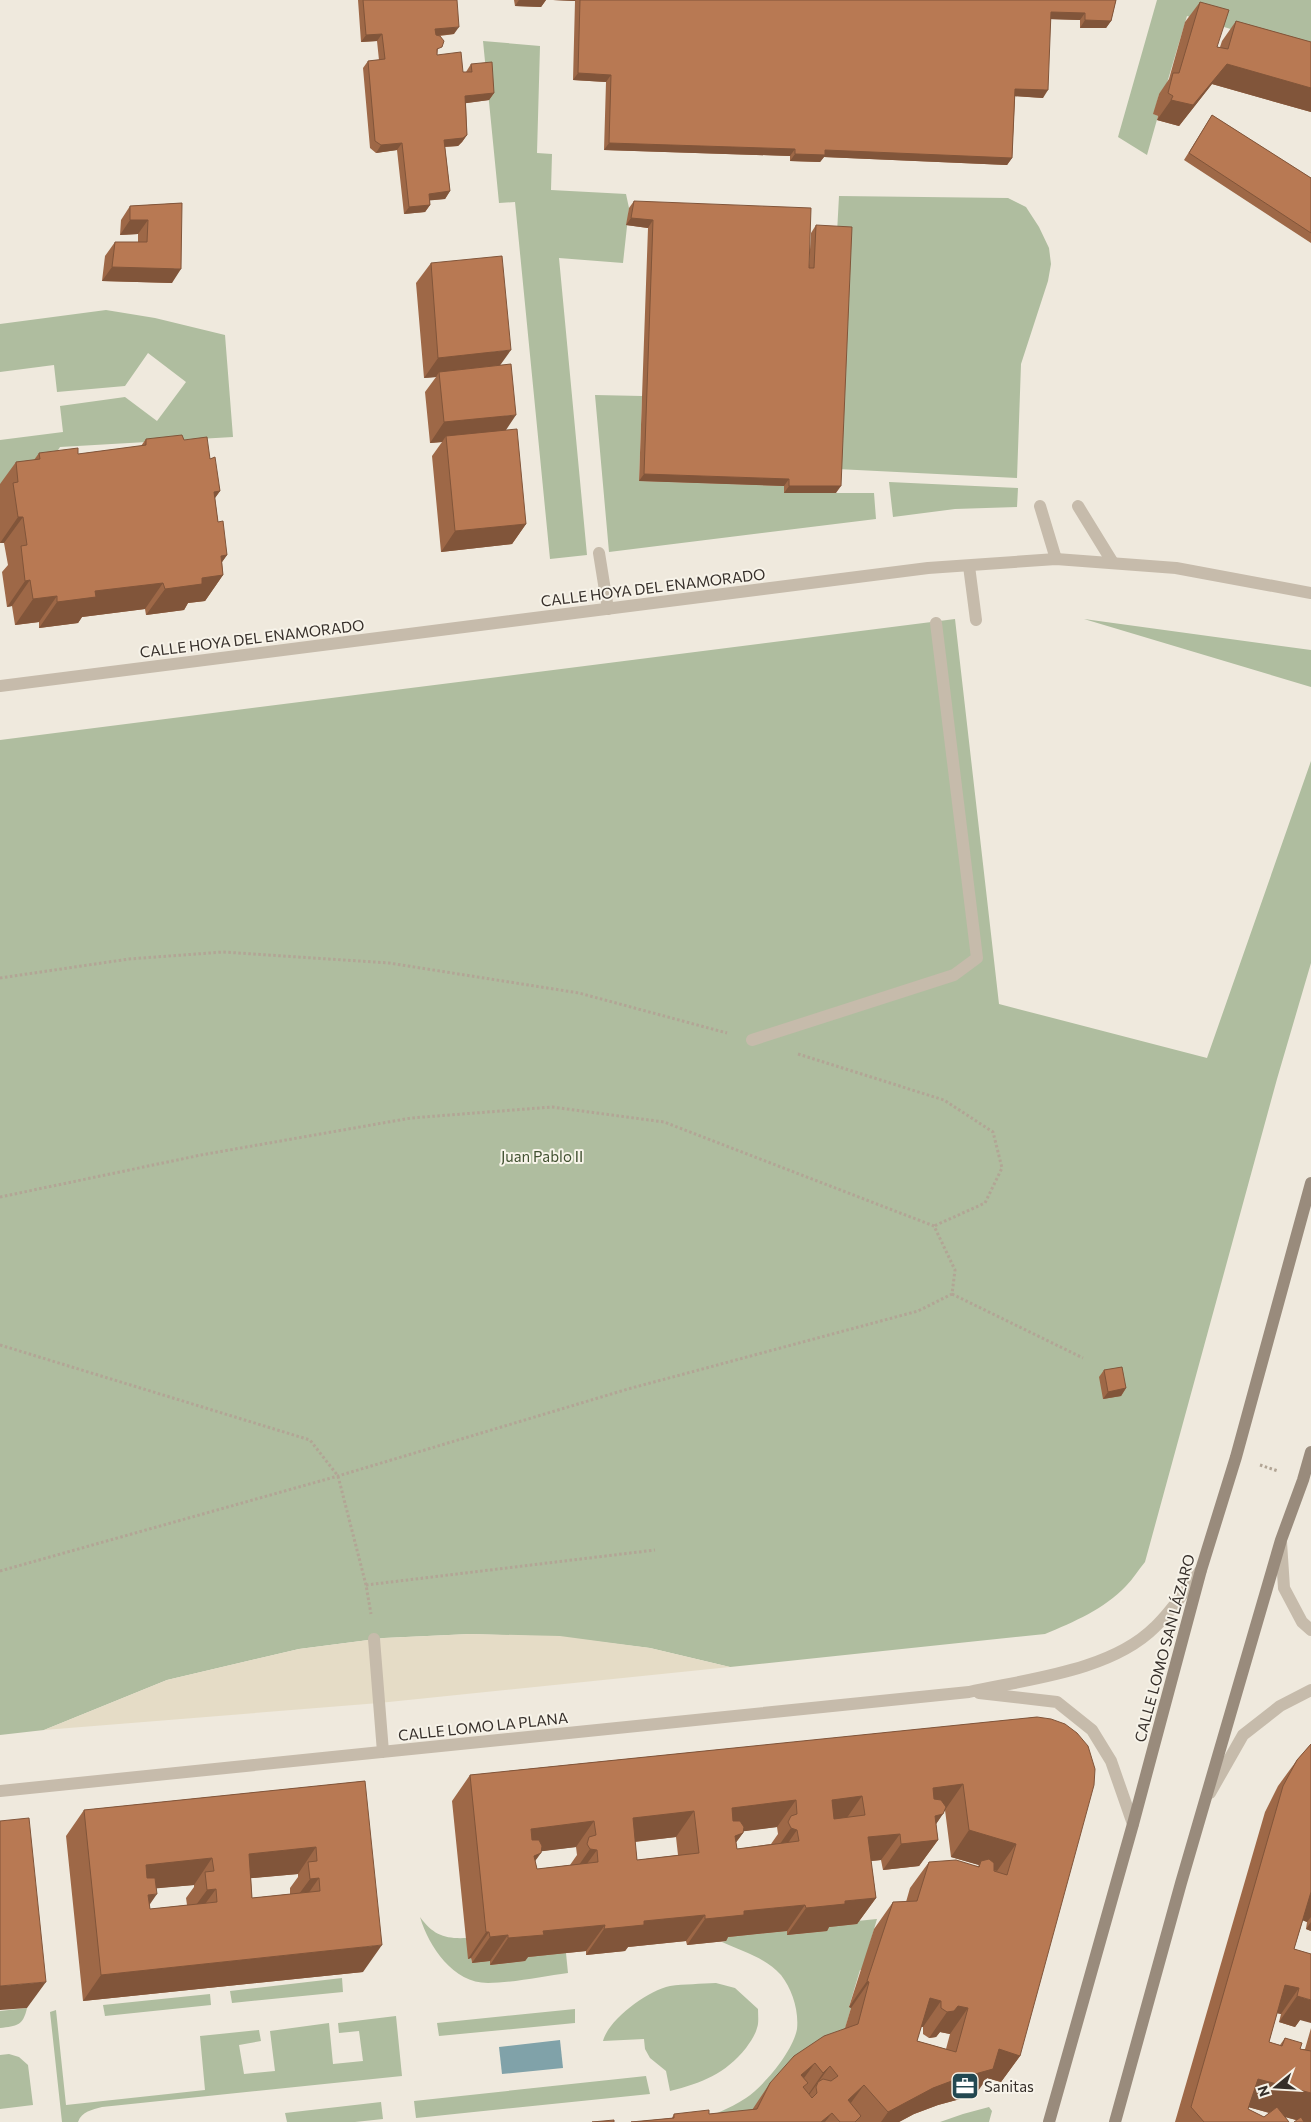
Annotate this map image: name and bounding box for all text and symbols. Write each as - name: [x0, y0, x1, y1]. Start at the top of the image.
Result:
- street label: CALLE HOYA DEL ENAMORADO: [540, 564, 766, 610]
- street label: CALLE HOYA DEL ENAMORADO: [139, 615, 365, 661]
- park label: Juan Pablo II: [501, 1147, 583, 1165]
- street label: CALLE LOMO SAN LÁZARO: [1129, 1552, 1198, 1744]
- street label: CALLE LOMO LA PLANA: [397, 1708, 569, 1744]
- north arrow: [1251, 2062, 1301, 2112]
- office icon: Sanitas: [950, 2071, 980, 2101]
- place label: Sanitas: [984, 2077, 1034, 2095]
- text: N: [1253, 2084, 1273, 2099]

